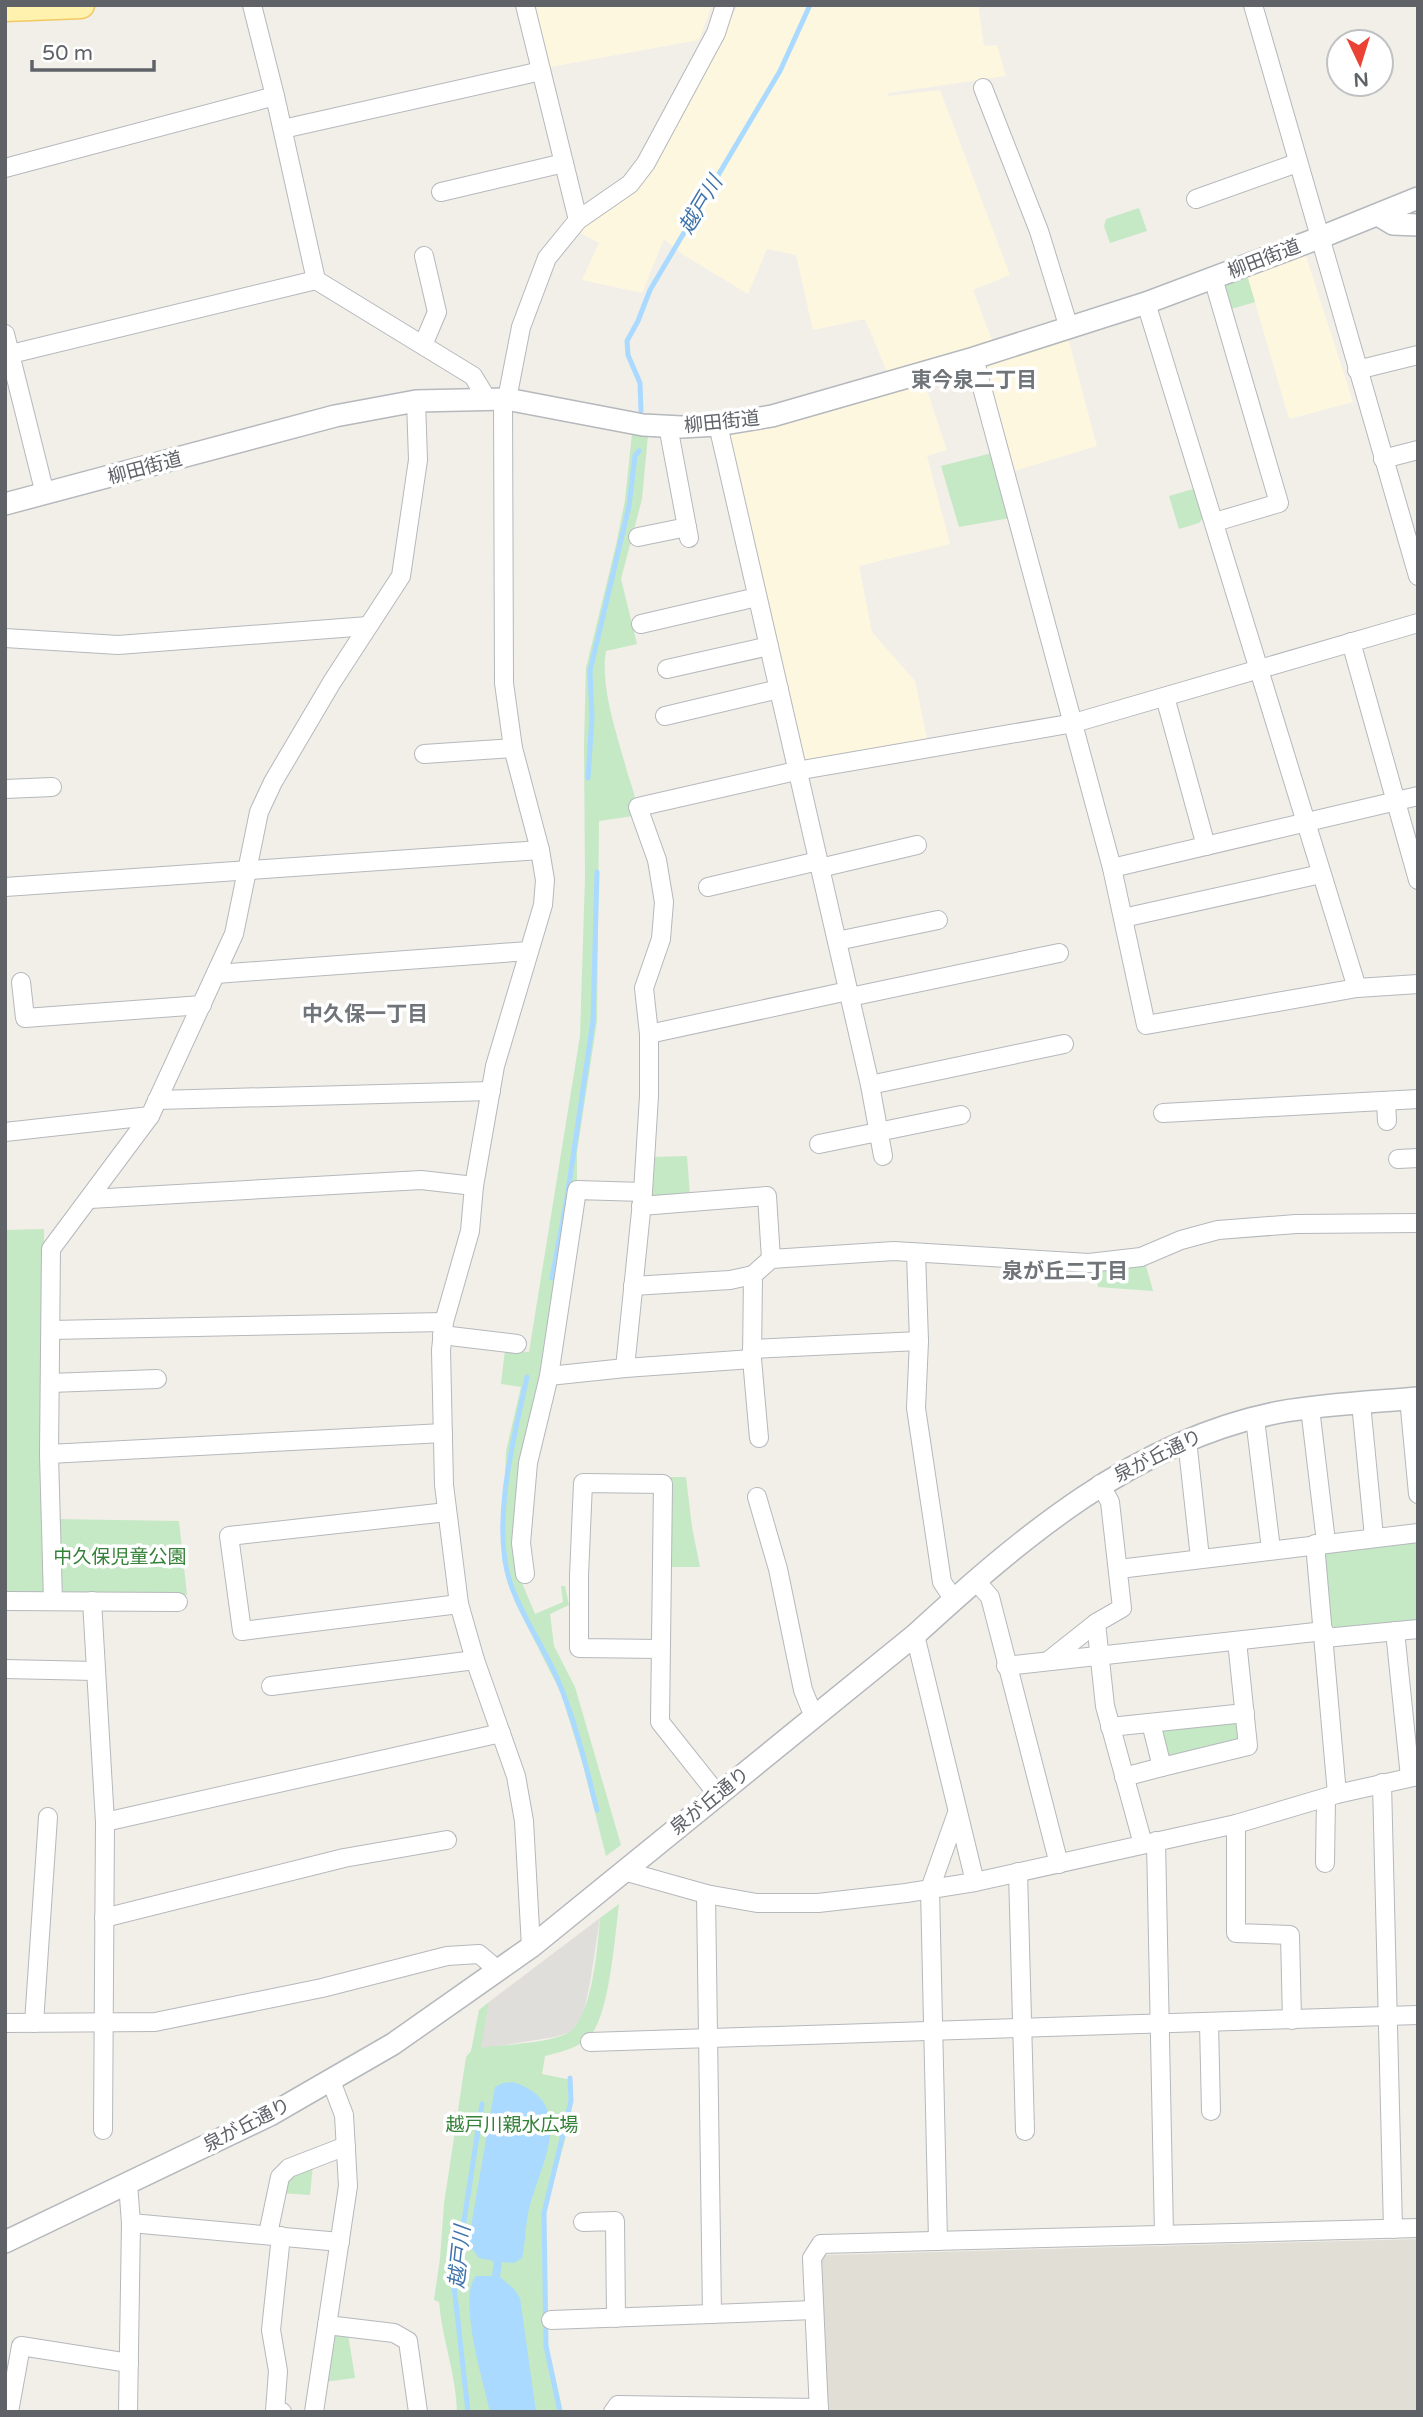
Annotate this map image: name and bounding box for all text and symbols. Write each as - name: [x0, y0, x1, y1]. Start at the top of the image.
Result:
- scale bar: [32, 28, 154, 72]
- north arrow: [1325, 28, 1395, 98]
- text: 50 m: [42, 41, 93, 66]
- text: N: [1353, 67, 1369, 90]
- water label: 越戸川: [674, 170, 729, 238]
- street label: 柳田街道: [1225, 235, 1303, 283]
- district label: 東今泉二丁目: [911, 368, 1037, 393]
- street label: 柳田街道: [683, 407, 761, 437]
- street label: 柳田街道: [105, 448, 185, 488]
- district label: 中久保一丁目: [302, 1002, 428, 1027]
- district label: 泉が丘二丁目: [1002, 1259, 1128, 1284]
- street label: 泉が丘通り: [1110, 1425, 1206, 1487]
- park label: 中久保児童公園: [53, 1546, 187, 1568]
- street label: 泉が丘通り: [666, 1763, 754, 1839]
- street label: 泉が丘通り: [200, 2094, 294, 2156]
- park label: 越戸川親水広場: [445, 2114, 579, 2136]
- water label: 越戸川: [444, 2222, 476, 2290]

